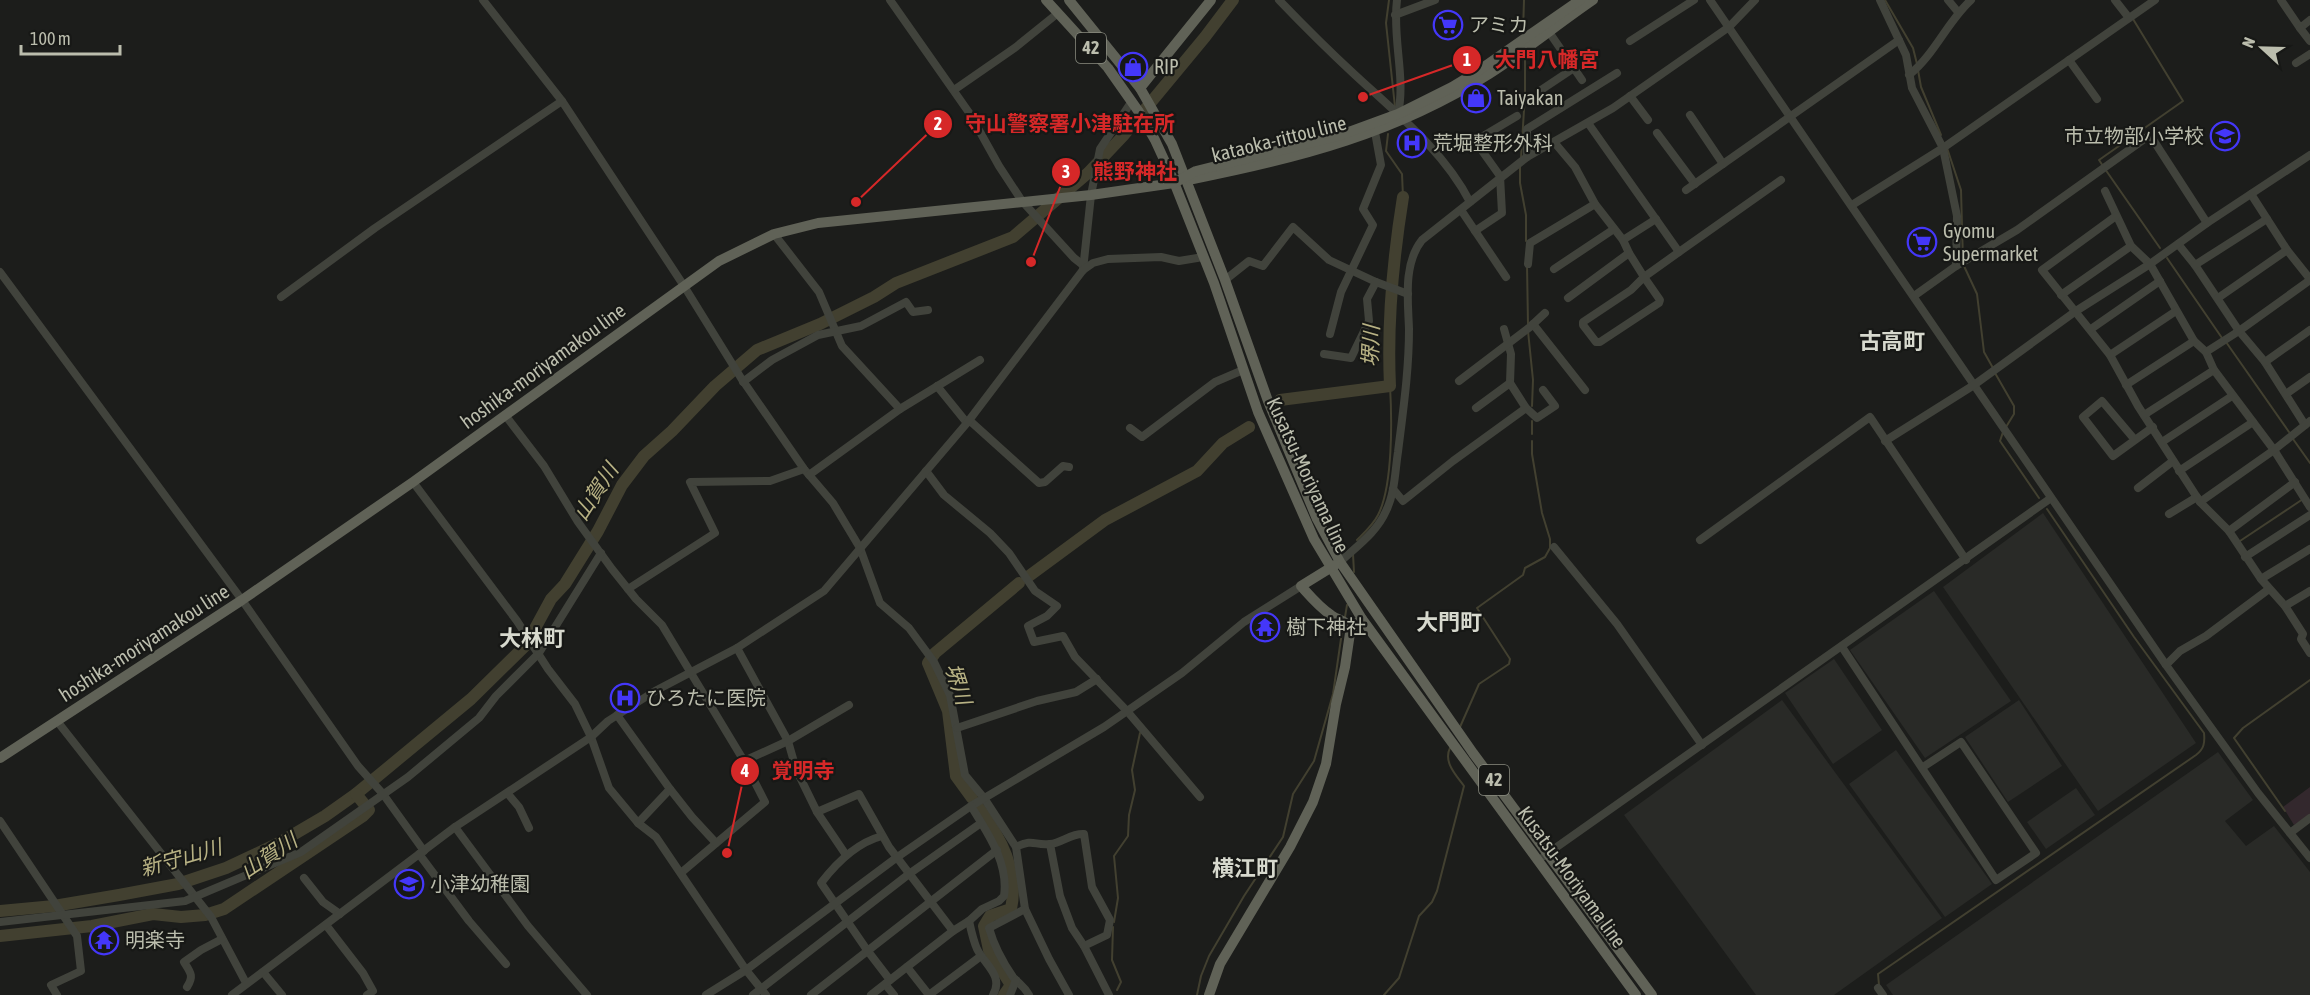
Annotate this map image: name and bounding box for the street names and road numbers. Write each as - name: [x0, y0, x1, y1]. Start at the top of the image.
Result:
- road number: 42: [1076, 33, 1106, 63]
- street label: kataoka-rittou line: [1209, 111, 1349, 166]
- street label: hoshika-moriyamakou line: [456, 298, 629, 433]
- street label: Kusatsu-Moriyama line: [1262, 393, 1355, 556]
- street label: hoshika-moriyamakou line: [55, 579, 233, 706]
- road number: 42: [1479, 765, 1509, 795]
- street label: Kusatsu-Moriyama line: [1513, 802, 1631, 952]

